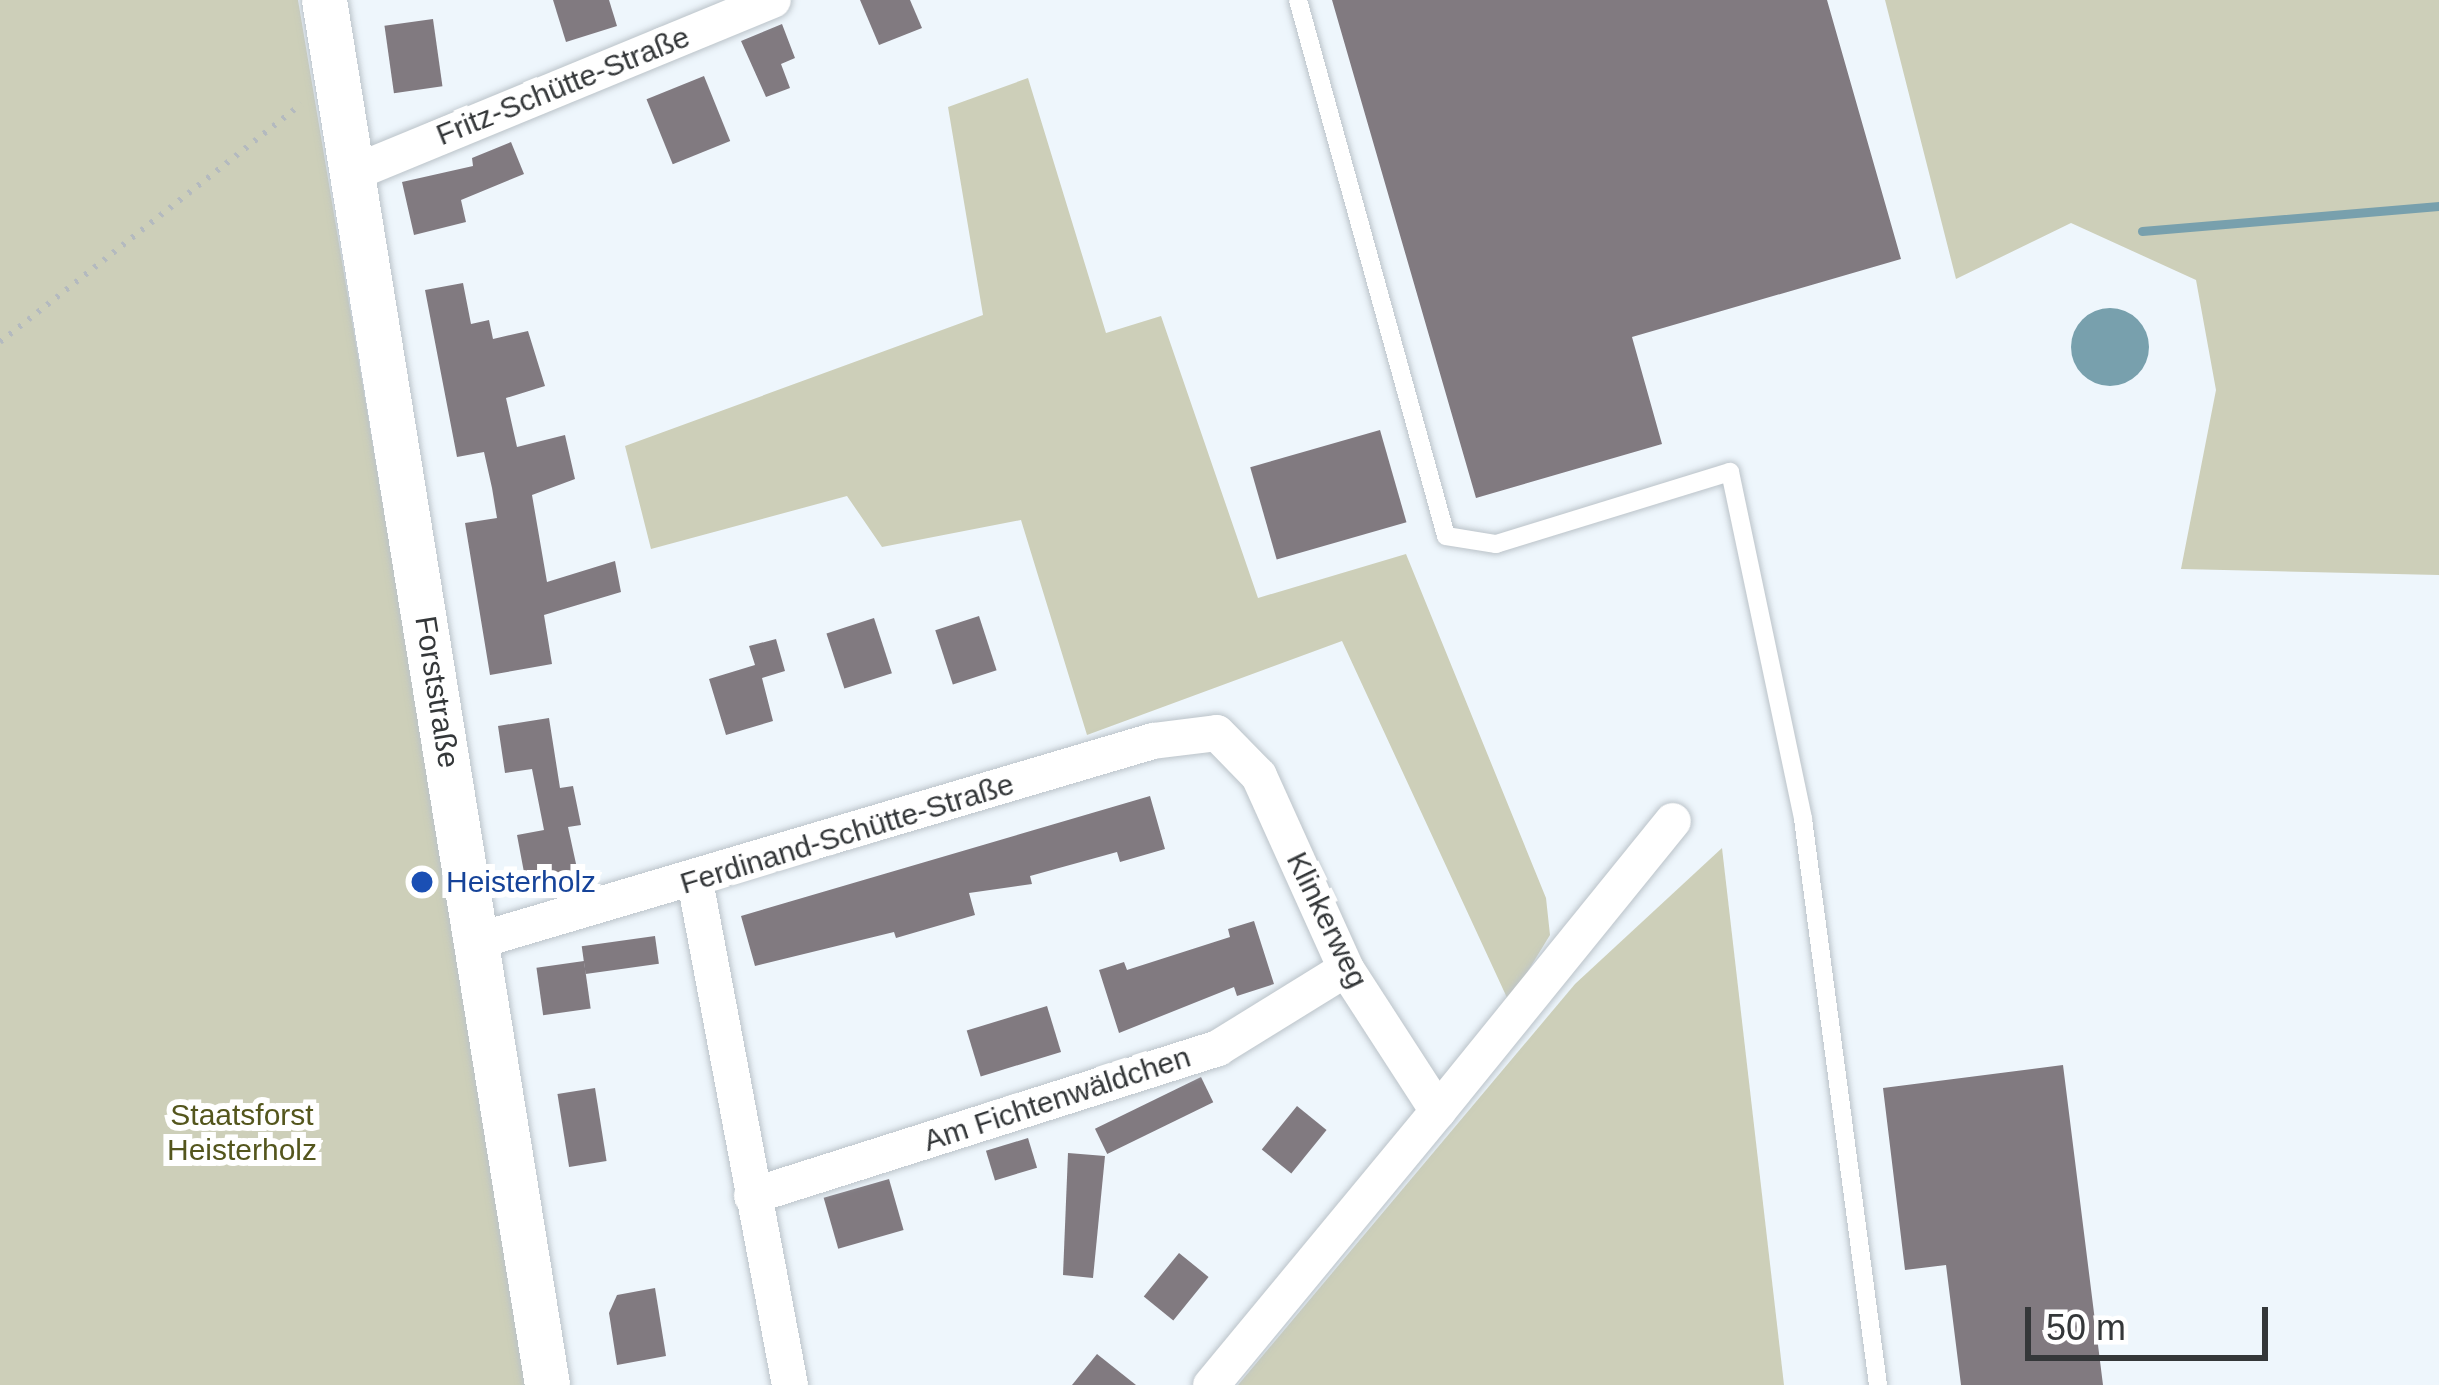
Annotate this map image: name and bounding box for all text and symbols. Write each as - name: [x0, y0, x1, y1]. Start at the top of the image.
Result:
- street label: Fritz-Schütte-Straße: [431, 19, 695, 153]
- street label: Forststraße: [407, 613, 467, 771]
- street label: Ferdinand-Schütte-Straße: [676, 766, 1018, 902]
- street label: Klinkerweg: [1279, 846, 1375, 994]
- place label: Heisterholz: [446, 864, 596, 900]
- marker: Heisterholz: [409, 869, 435, 895]
- street label: Am Fichtenwäldchen: [919, 1039, 1195, 1159]
- park label: Staatsforst Heisterholz: [167, 1097, 317, 1168]
- scale bar: [2031, 1283, 2274, 1357]
- text: 50 m: [2046, 1307, 2126, 1348]

